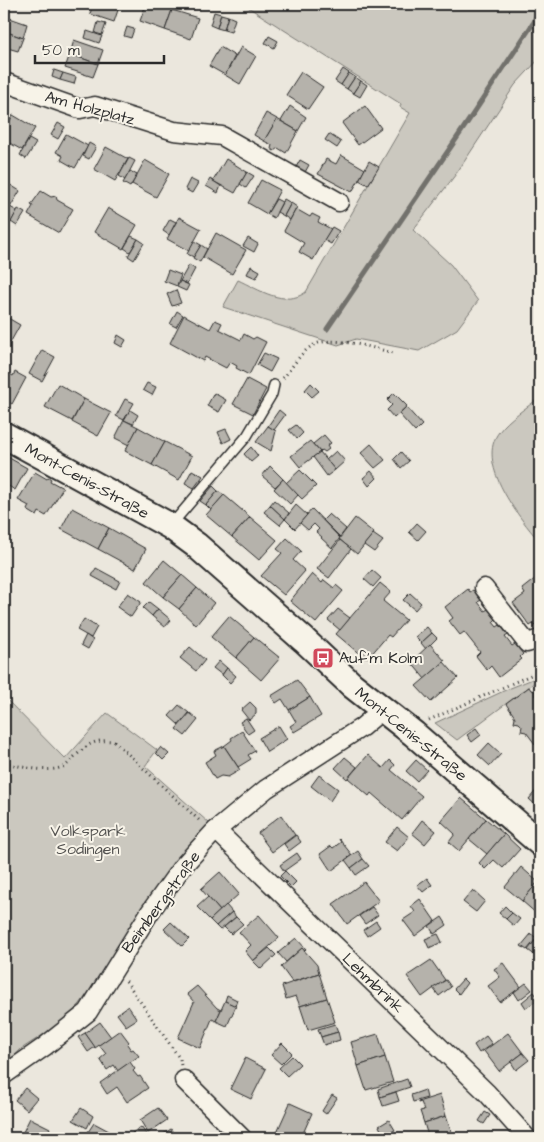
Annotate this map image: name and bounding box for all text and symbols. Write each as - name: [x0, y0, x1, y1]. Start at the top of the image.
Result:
- scale bar: [35, 32, 164, 64]
- text: 50 m: [42, 40, 80, 61]
- street label: Am Holzplatz: [43, 85, 137, 131]
- street label: Mont-Cenis-Straße: [21, 438, 153, 524]
- bus stop icon: Auf'm Kolm: [311, 646, 335, 670]
- place label: Auf'm Kolm: [339, 647, 423, 669]
- street label: Mont-Cenis-Straße: [350, 682, 472, 786]
- park label: Volkspark Sodingen: [50, 820, 126, 861]
- street label: Beimbergstraße: [117, 846, 207, 958]
- street label: Lehmbrink: [337, 948, 409, 1018]

